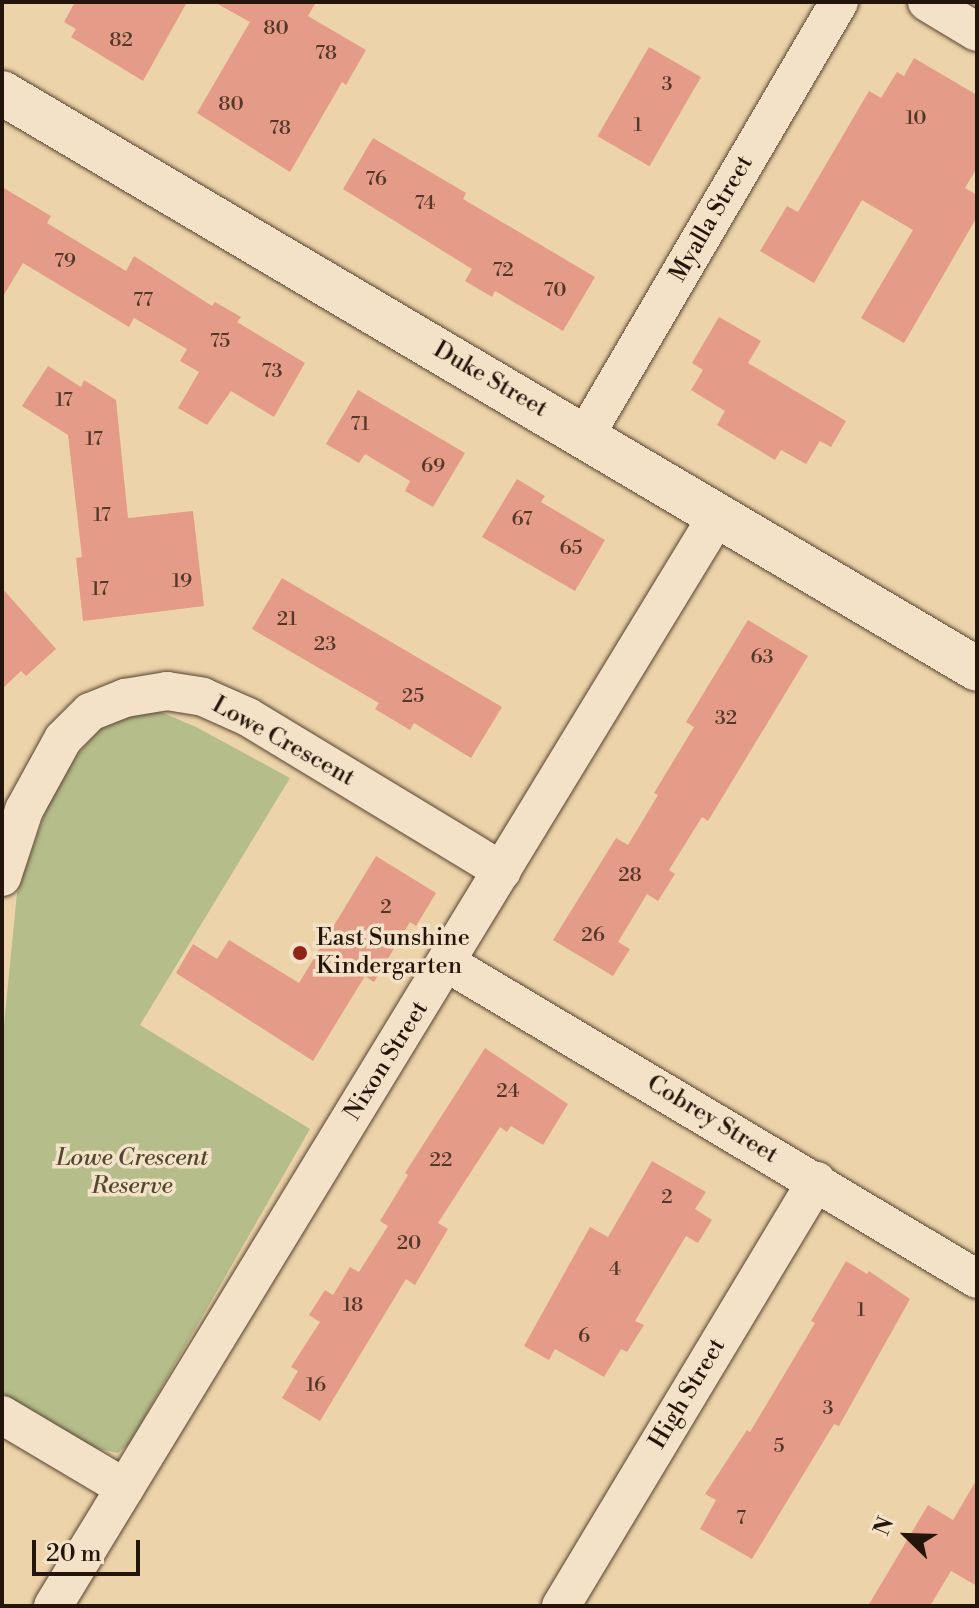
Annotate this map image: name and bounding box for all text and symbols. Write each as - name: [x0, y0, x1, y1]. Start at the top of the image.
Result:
- house number: 80: [263, 16, 289, 40]
- house number: 82: [109, 28, 133, 52]
- house number: 78: [315, 41, 337, 65]
- house number: 3: [661, 72, 673, 96]
- house number: 80: [218, 92, 244, 116]
- house number: 10: [905, 106, 927, 130]
- house number: 1: [634, 113, 642, 137]
- house number: 78: [269, 116, 291, 140]
- street label: Myalla Street: [664, 151, 760, 287]
- house number: 76: [365, 167, 387, 191]
- house number: 74: [415, 191, 435, 215]
- house number: 79: [54, 249, 76, 273]
- house number: 72: [492, 258, 514, 282]
- house number: 70: [544, 278, 566, 302]
- house number: 77: [133, 288, 153, 312]
- house number: 75: [210, 329, 230, 353]
- street label: Duke Street: [428, 336, 552, 424]
- house number: 73: [262, 359, 282, 383]
- house number: 17: [55, 388, 73, 412]
- house number: 71: [350, 412, 370, 436]
- house number: 17: [85, 427, 103, 451]
- house number: 69: [421, 454, 445, 478]
- house number: 17: [93, 503, 111, 527]
- house number: 67: [511, 507, 533, 531]
- house number: 65: [559, 536, 583, 560]
- house number: 19: [172, 569, 192, 593]
- house number: 17: [91, 577, 109, 601]
- house number: 21: [277, 607, 297, 631]
- house number: 23: [314, 632, 336, 656]
- house number: 63: [750, 645, 774, 669]
- house number: 25: [402, 684, 424, 708]
- street label: Lowe Crescent: [207, 691, 359, 793]
- house number: 32: [715, 706, 737, 730]
- house number: 28: [618, 863, 642, 887]
- house number: 2: [380, 895, 392, 919]
- house number: 26: [581, 923, 605, 947]
- place label: East Sunshine Kindergarten: [316, 925, 470, 981]
- marker: East Sunshine Kindergarten: [291, 944, 309, 962]
- street label: Nixon Street: [339, 996, 435, 1126]
- street label: Cobrey Street: [641, 1070, 783, 1170]
- house number: 24: [496, 1079, 520, 1103]
- park label: Lowe Crescent Reserve: [56, 1145, 208, 1201]
- house number: 22: [430, 1148, 452, 1172]
- house number: 2: [661, 1185, 673, 1209]
- house number: 20: [397, 1231, 421, 1255]
- house number: 4: [609, 1257, 621, 1281]
- house number: 18: [343, 1293, 363, 1317]
- house number: 1: [857, 1298, 865, 1322]
- house number: 6: [578, 1324, 590, 1348]
- street label: High Street: [644, 1333, 732, 1455]
- house number: 16: [306, 1373, 326, 1397]
- house number: 3: [822, 1396, 834, 1420]
- house number: 5: [773, 1434, 785, 1458]
- north arrow: [867, 1496, 947, 1576]
- house number: 7: [736, 1506, 746, 1530]
- text: N: [869, 1513, 900, 1540]
- scale bar: [36, 1524, 144, 1574]
- text: 20 m: [46, 1539, 102, 1569]

